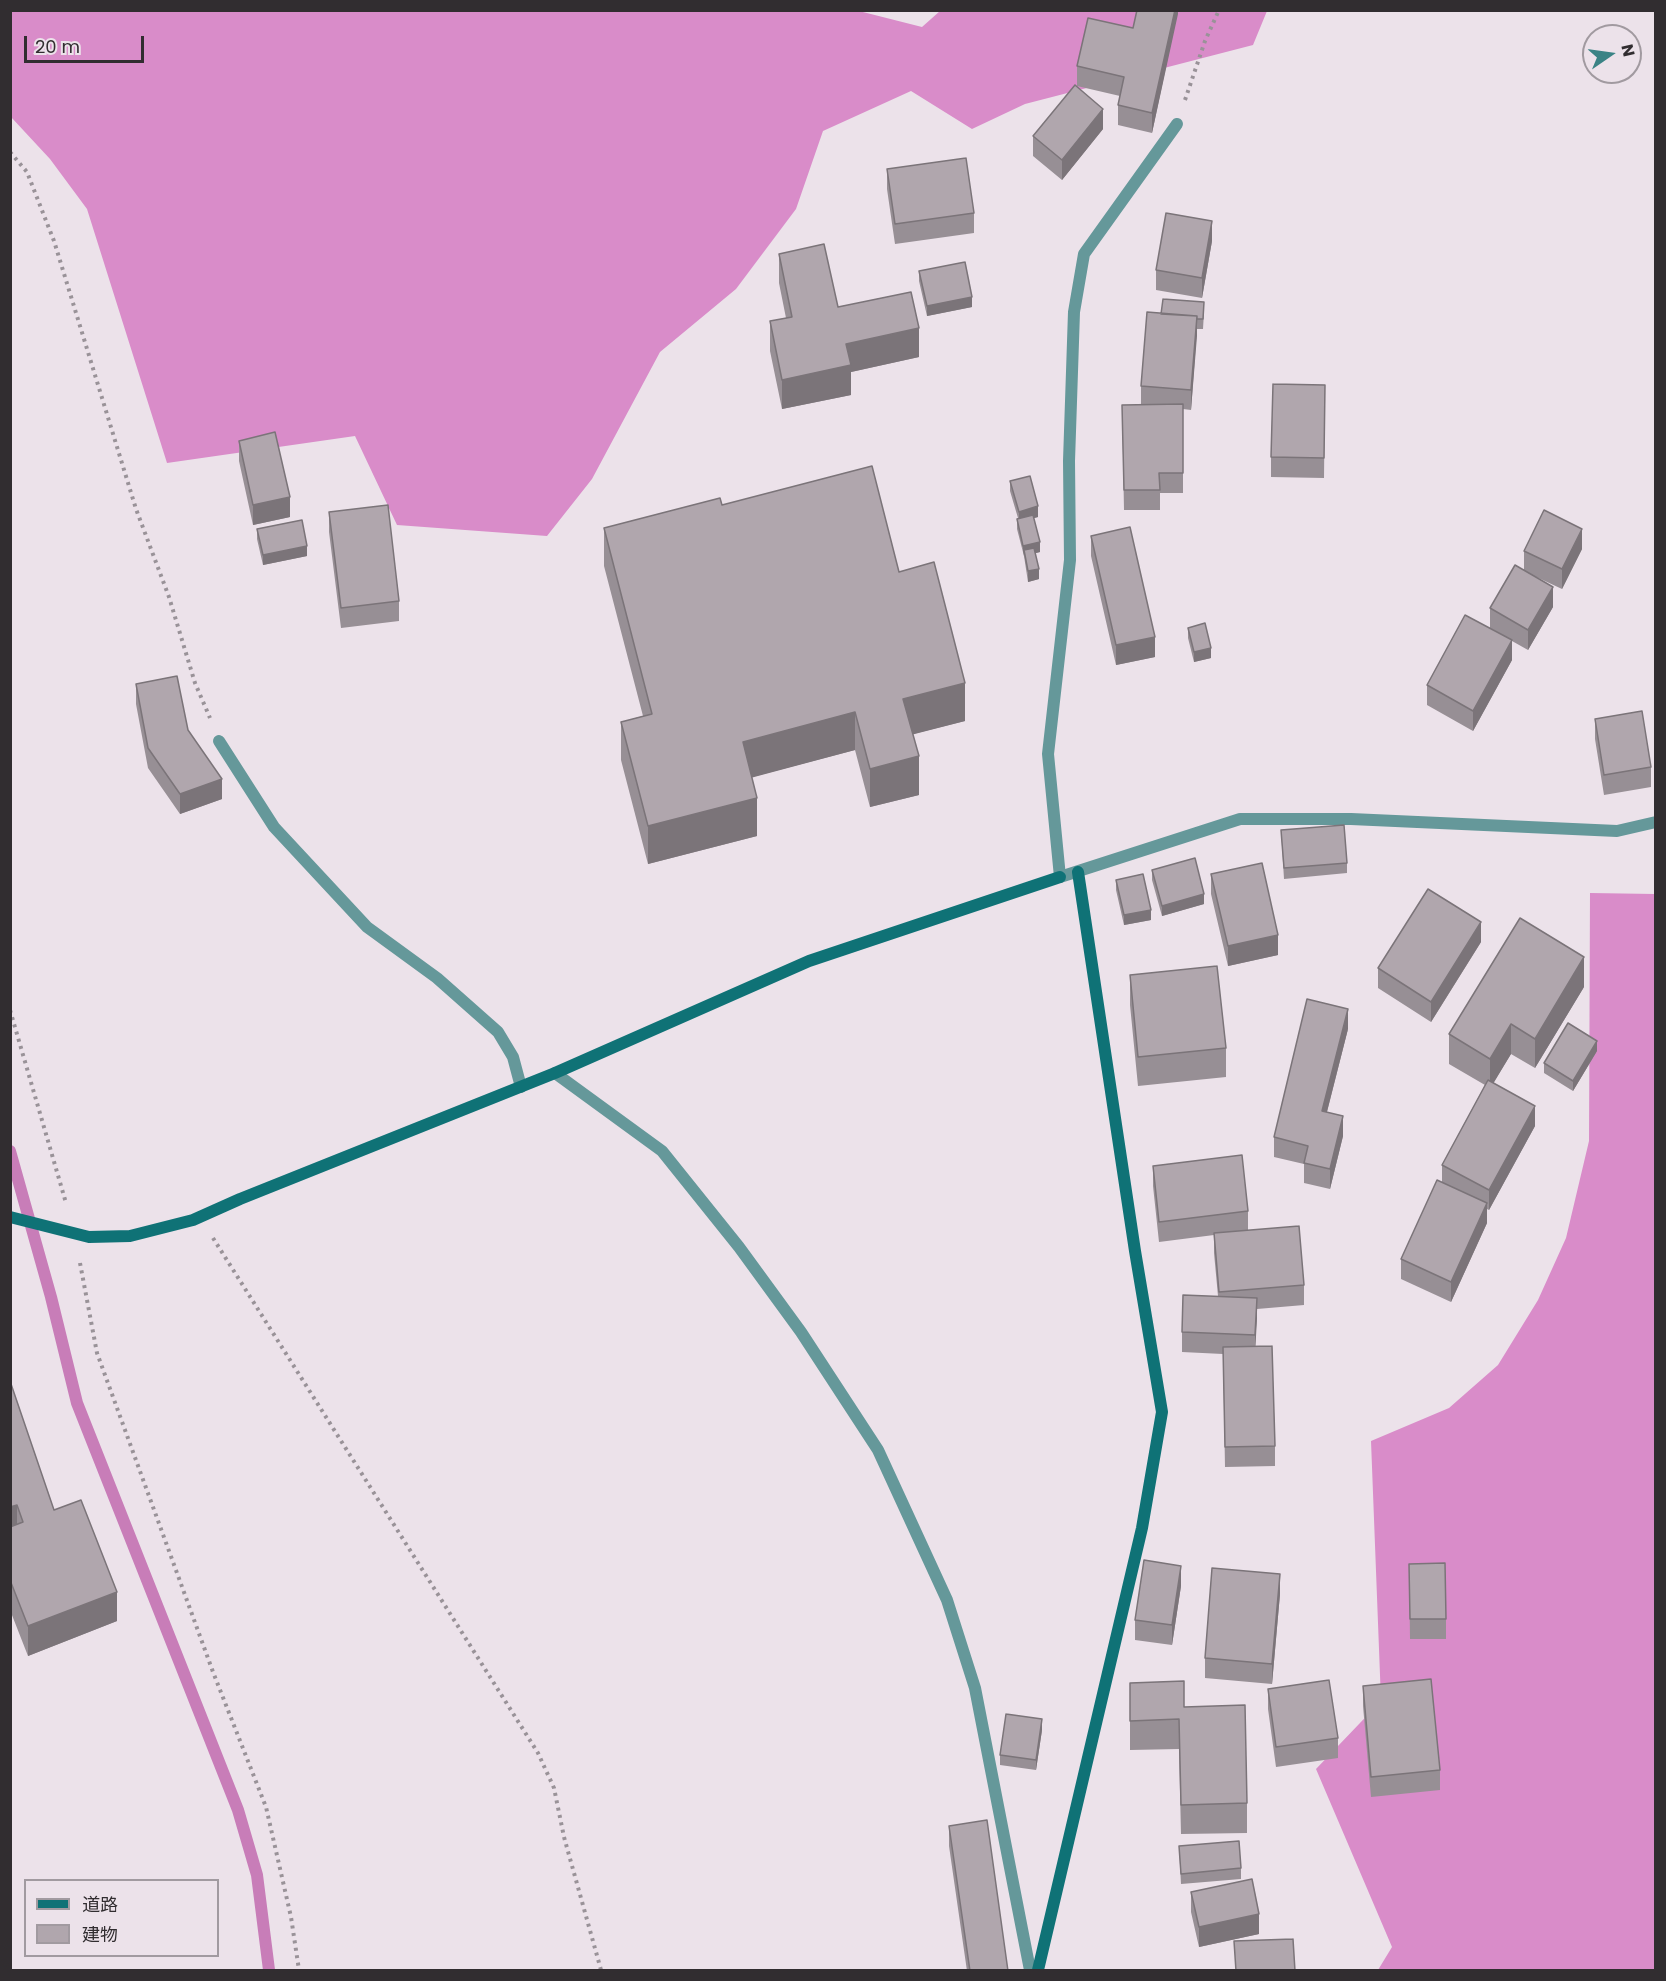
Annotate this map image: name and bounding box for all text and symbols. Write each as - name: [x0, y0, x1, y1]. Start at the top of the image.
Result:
- scale bar: [27, 24, 147, 62]
- north arrow: [1582, 24, 1642, 84]
- text: 20 m: [35, 34, 80, 59]
- text: N: [1616, 42, 1641, 59]
- legend: [24, 1879, 219, 1957]
- text: 道路: [82, 1892, 118, 1917]
- text: 建物: [82, 1922, 118, 1947]

